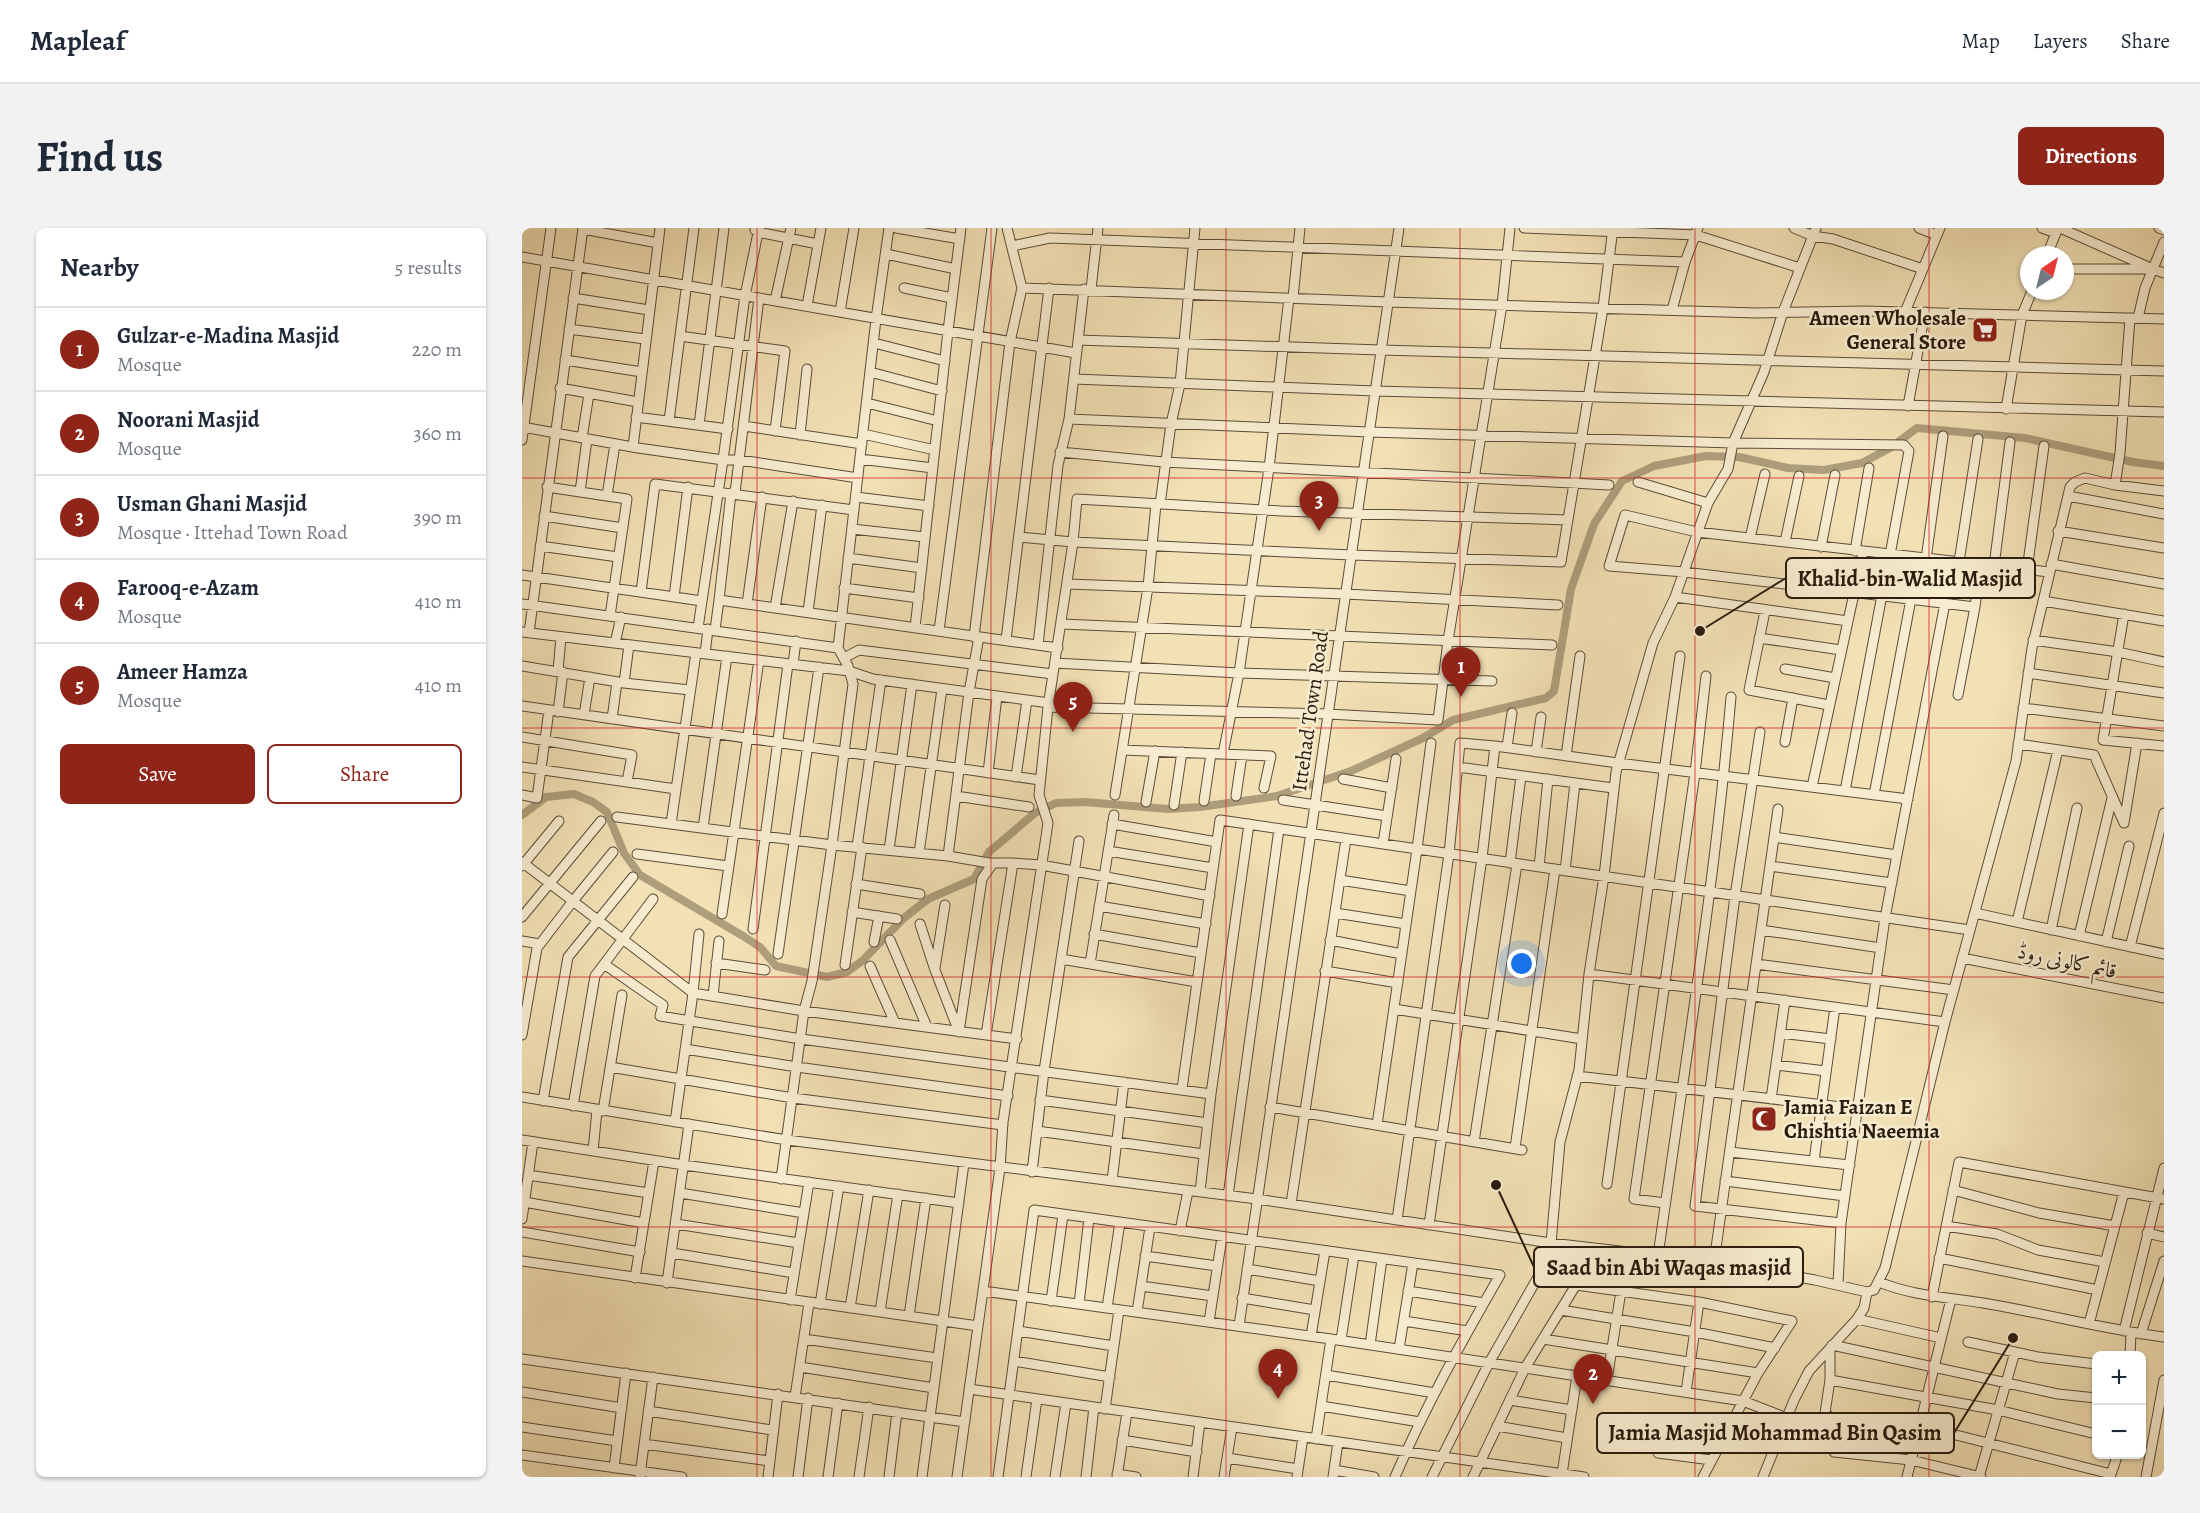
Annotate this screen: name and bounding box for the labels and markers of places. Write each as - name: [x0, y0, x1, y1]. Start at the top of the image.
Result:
- place label: Ameen Wholesale General Store: [1808, 304, 1966, 356]
- supermarket icon: Ameen Wholesale General Store: [1970, 315, 2000, 345]
- pin: 3: [1300, 482, 1338, 531]
- callout: Khalid-bin-Walid Masjid: [1786, 558, 2035, 598]
- pin: 1: [1442, 648, 1480, 697]
- pin: 5: [1054, 682, 1092, 732]
- place label: Jamia Faizan E Chishtia Naeemia: [1784, 1093, 1941, 1145]
- mosque icon: Jamia Faizan E Chishtia Naeemia: [1749, 1104, 1779, 1134]
- callout: Saad bin Abi Waqas masjid: [1534, 1247, 1803, 1287]
- pin: 4: [1258, 1350, 1298, 1399]
- pin: 2: [1574, 1354, 1612, 1404]
- callout: Jamia Masjid Mohammad Bin Qasim: [1597, 1413, 1954, 1453]

